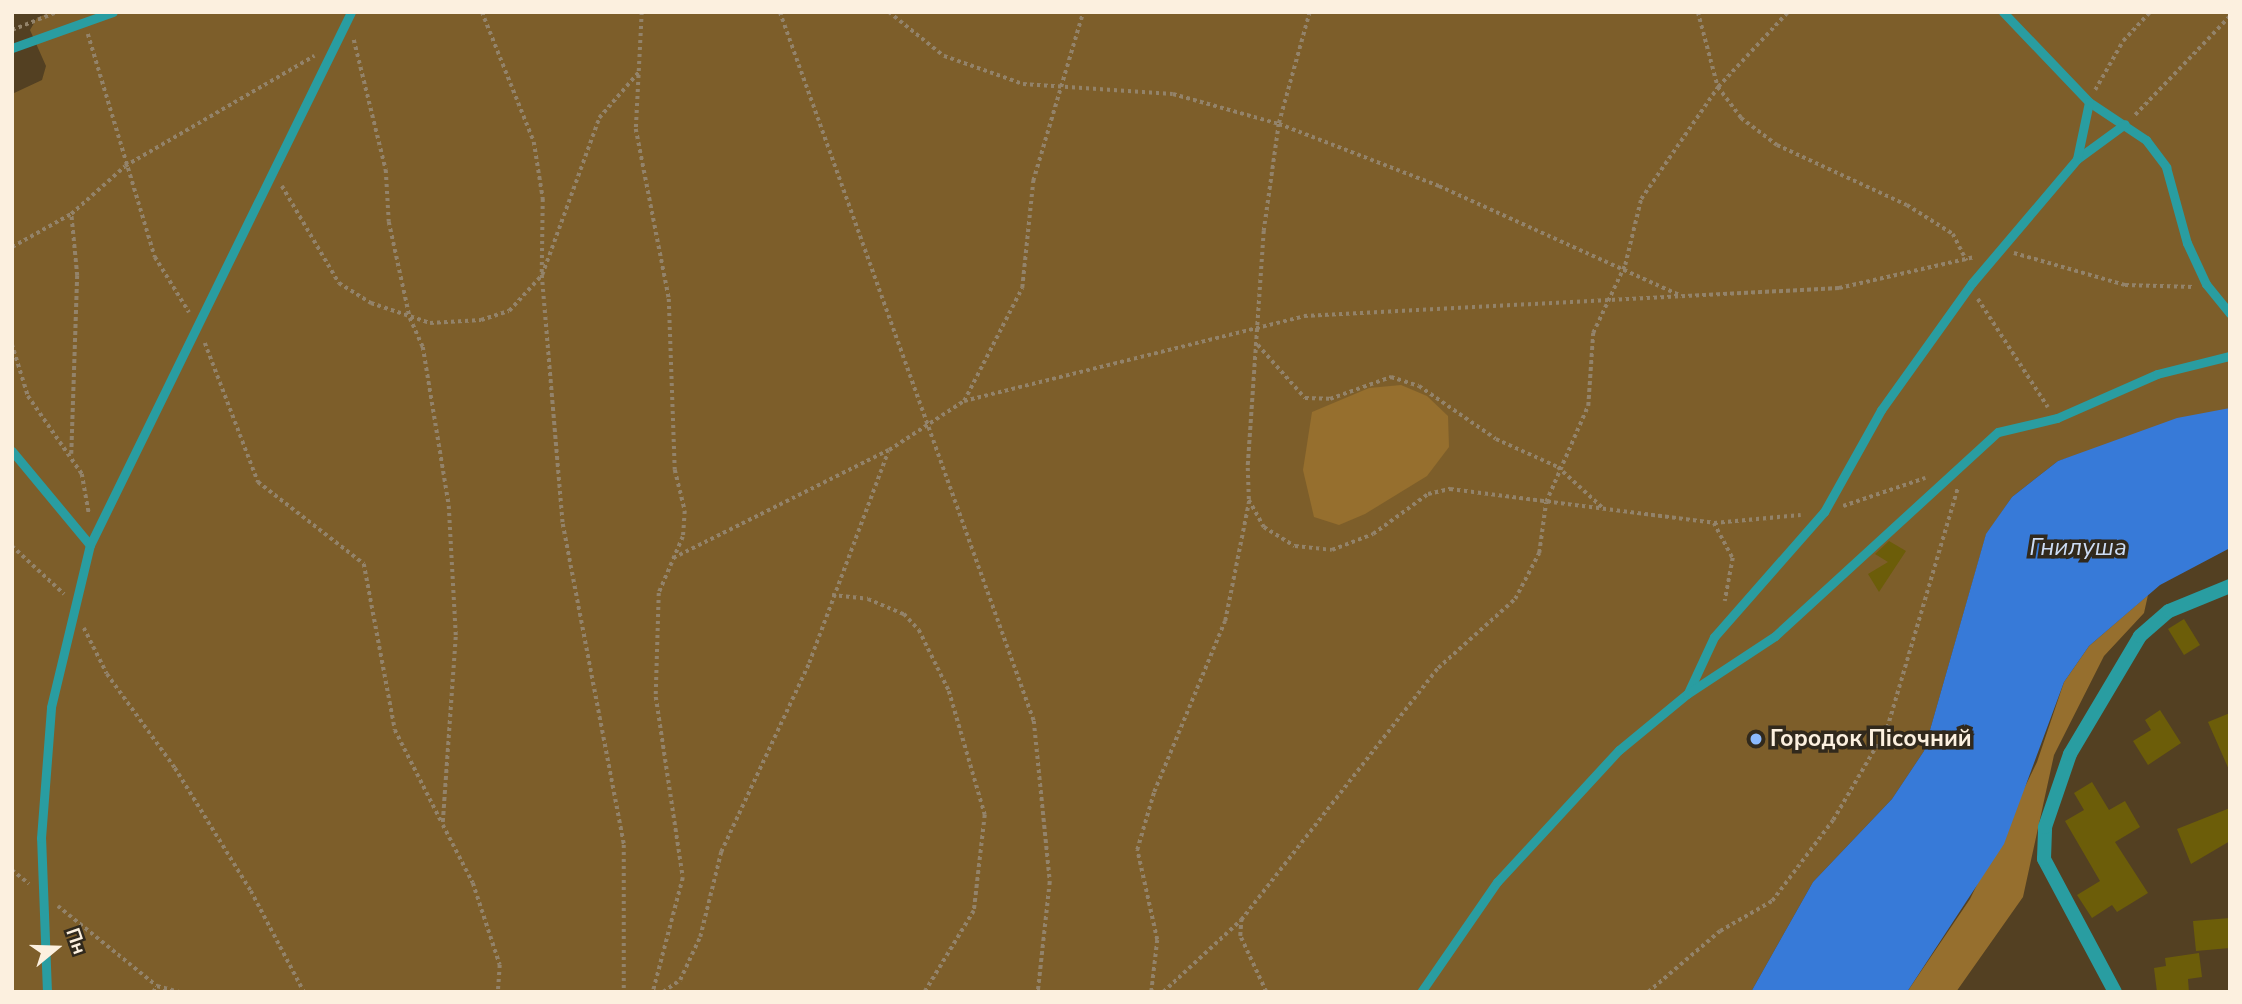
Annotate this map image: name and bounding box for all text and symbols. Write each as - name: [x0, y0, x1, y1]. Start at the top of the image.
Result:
- water label: Гнилуша: [2029, 534, 2127, 562]
- place label: Городок Пісочний: [1770, 725, 1972, 753]
- marker: Городок Пісочний: [1748, 731, 1764, 747]
- north arrow: [21, 913, 91, 983]
- text: Пн: [59, 925, 92, 958]

